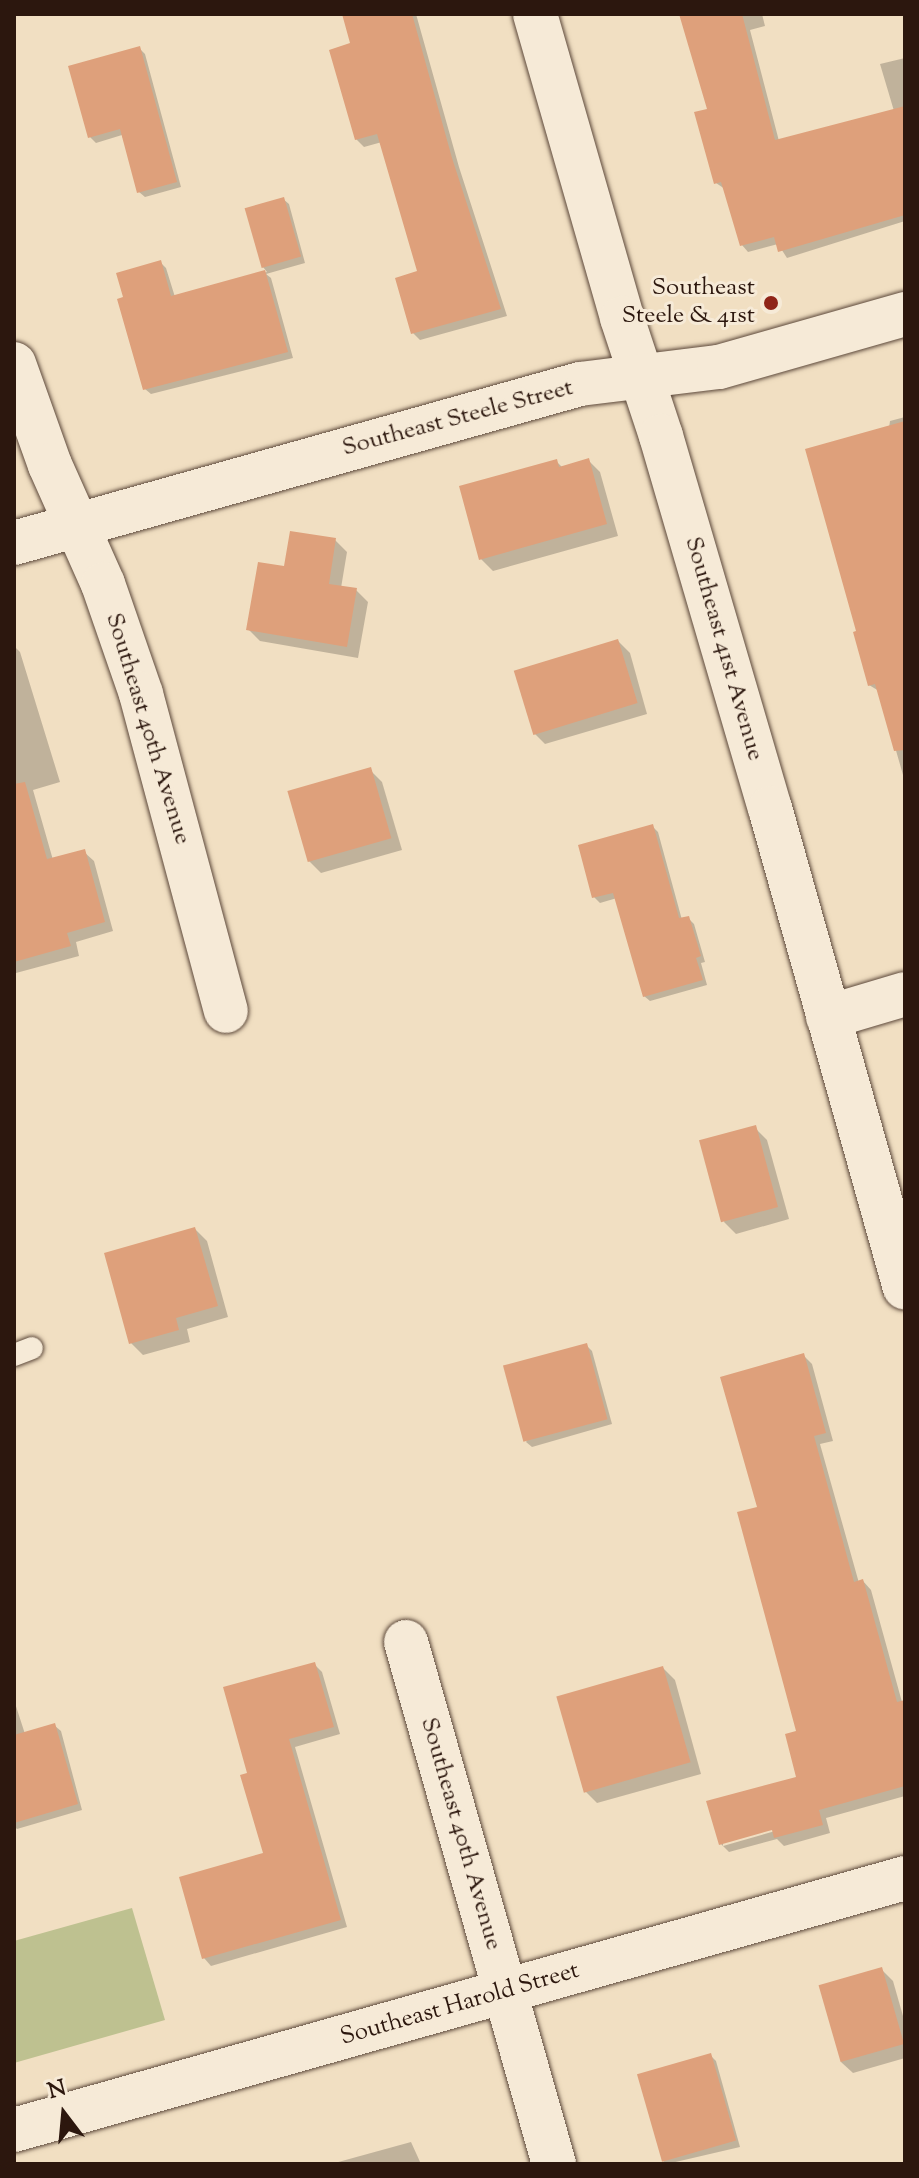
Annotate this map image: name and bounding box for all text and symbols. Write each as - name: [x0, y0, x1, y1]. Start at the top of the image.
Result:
- place label: Southeast Steele & 41st: [622, 275, 755, 331]
- marker: Southeast Steele & 41st: [762, 294, 780, 312]
- street label: Southeast Steele Street: [339, 374, 577, 464]
- street label: Southeast 41st Avenue: [677, 534, 769, 764]
- street label: Southeast 40th Avenue: [98, 610, 196, 848]
- street label: Southeast 40th Avenue: [413, 1715, 507, 1953]
- street label: Southeast Harold Street: [337, 1957, 583, 2053]
- text: N: [45, 2073, 70, 2109]
- north arrow: [24, 2074, 104, 2154]

